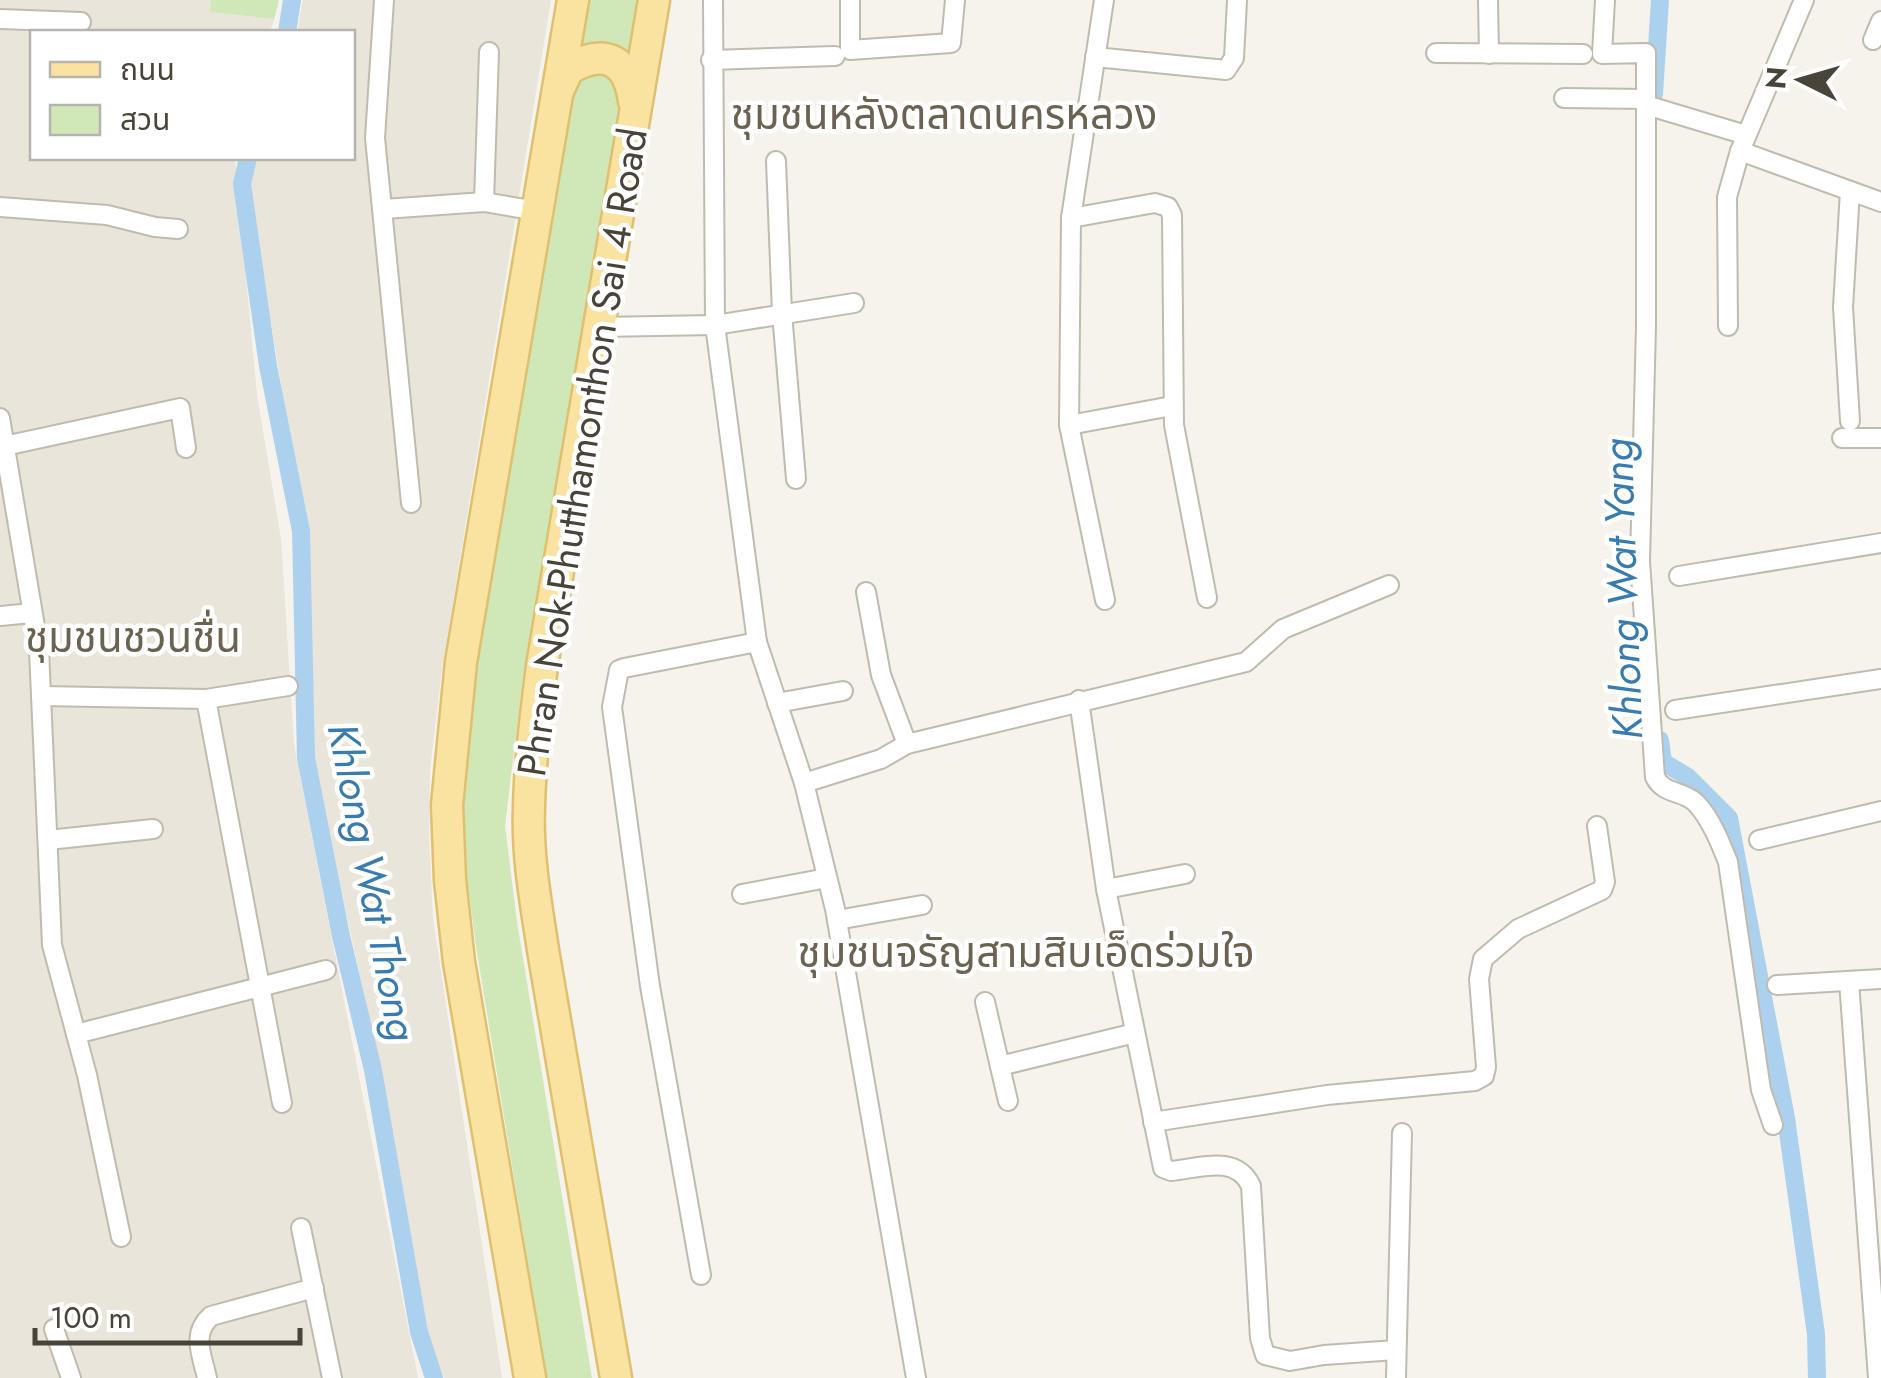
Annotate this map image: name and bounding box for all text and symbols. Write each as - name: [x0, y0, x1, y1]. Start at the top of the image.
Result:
- legend: [30, 30, 355, 160]
- north arrow: [1751, 30, 1851, 130]
- text: ถนน: [120, 48, 175, 91]
- text: N: [1755, 65, 1798, 91]
- district label: ชุมชนหลังตลาดนครหลวง: [731, 84, 1157, 145]
- text: สวน: [120, 98, 170, 141]
- street label: Phran Nok-Phutthamonthon Sai 4 Road: [502, 124, 662, 780]
- water label: Khlong Wat Yang: [1587, 437, 1658, 741]
- district label: ชุมชนชวนชื่น: [25, 607, 241, 668]
- water label: Khlong Wat Thong: [312, 718, 433, 1046]
- district label: ชุมชนจรัญสามสิบเอ็ดร่วมใจ: [797, 922, 1255, 983]
- scale bar: [35, 1283, 300, 1345]
- text: 100 m: [50, 1296, 132, 1339]

